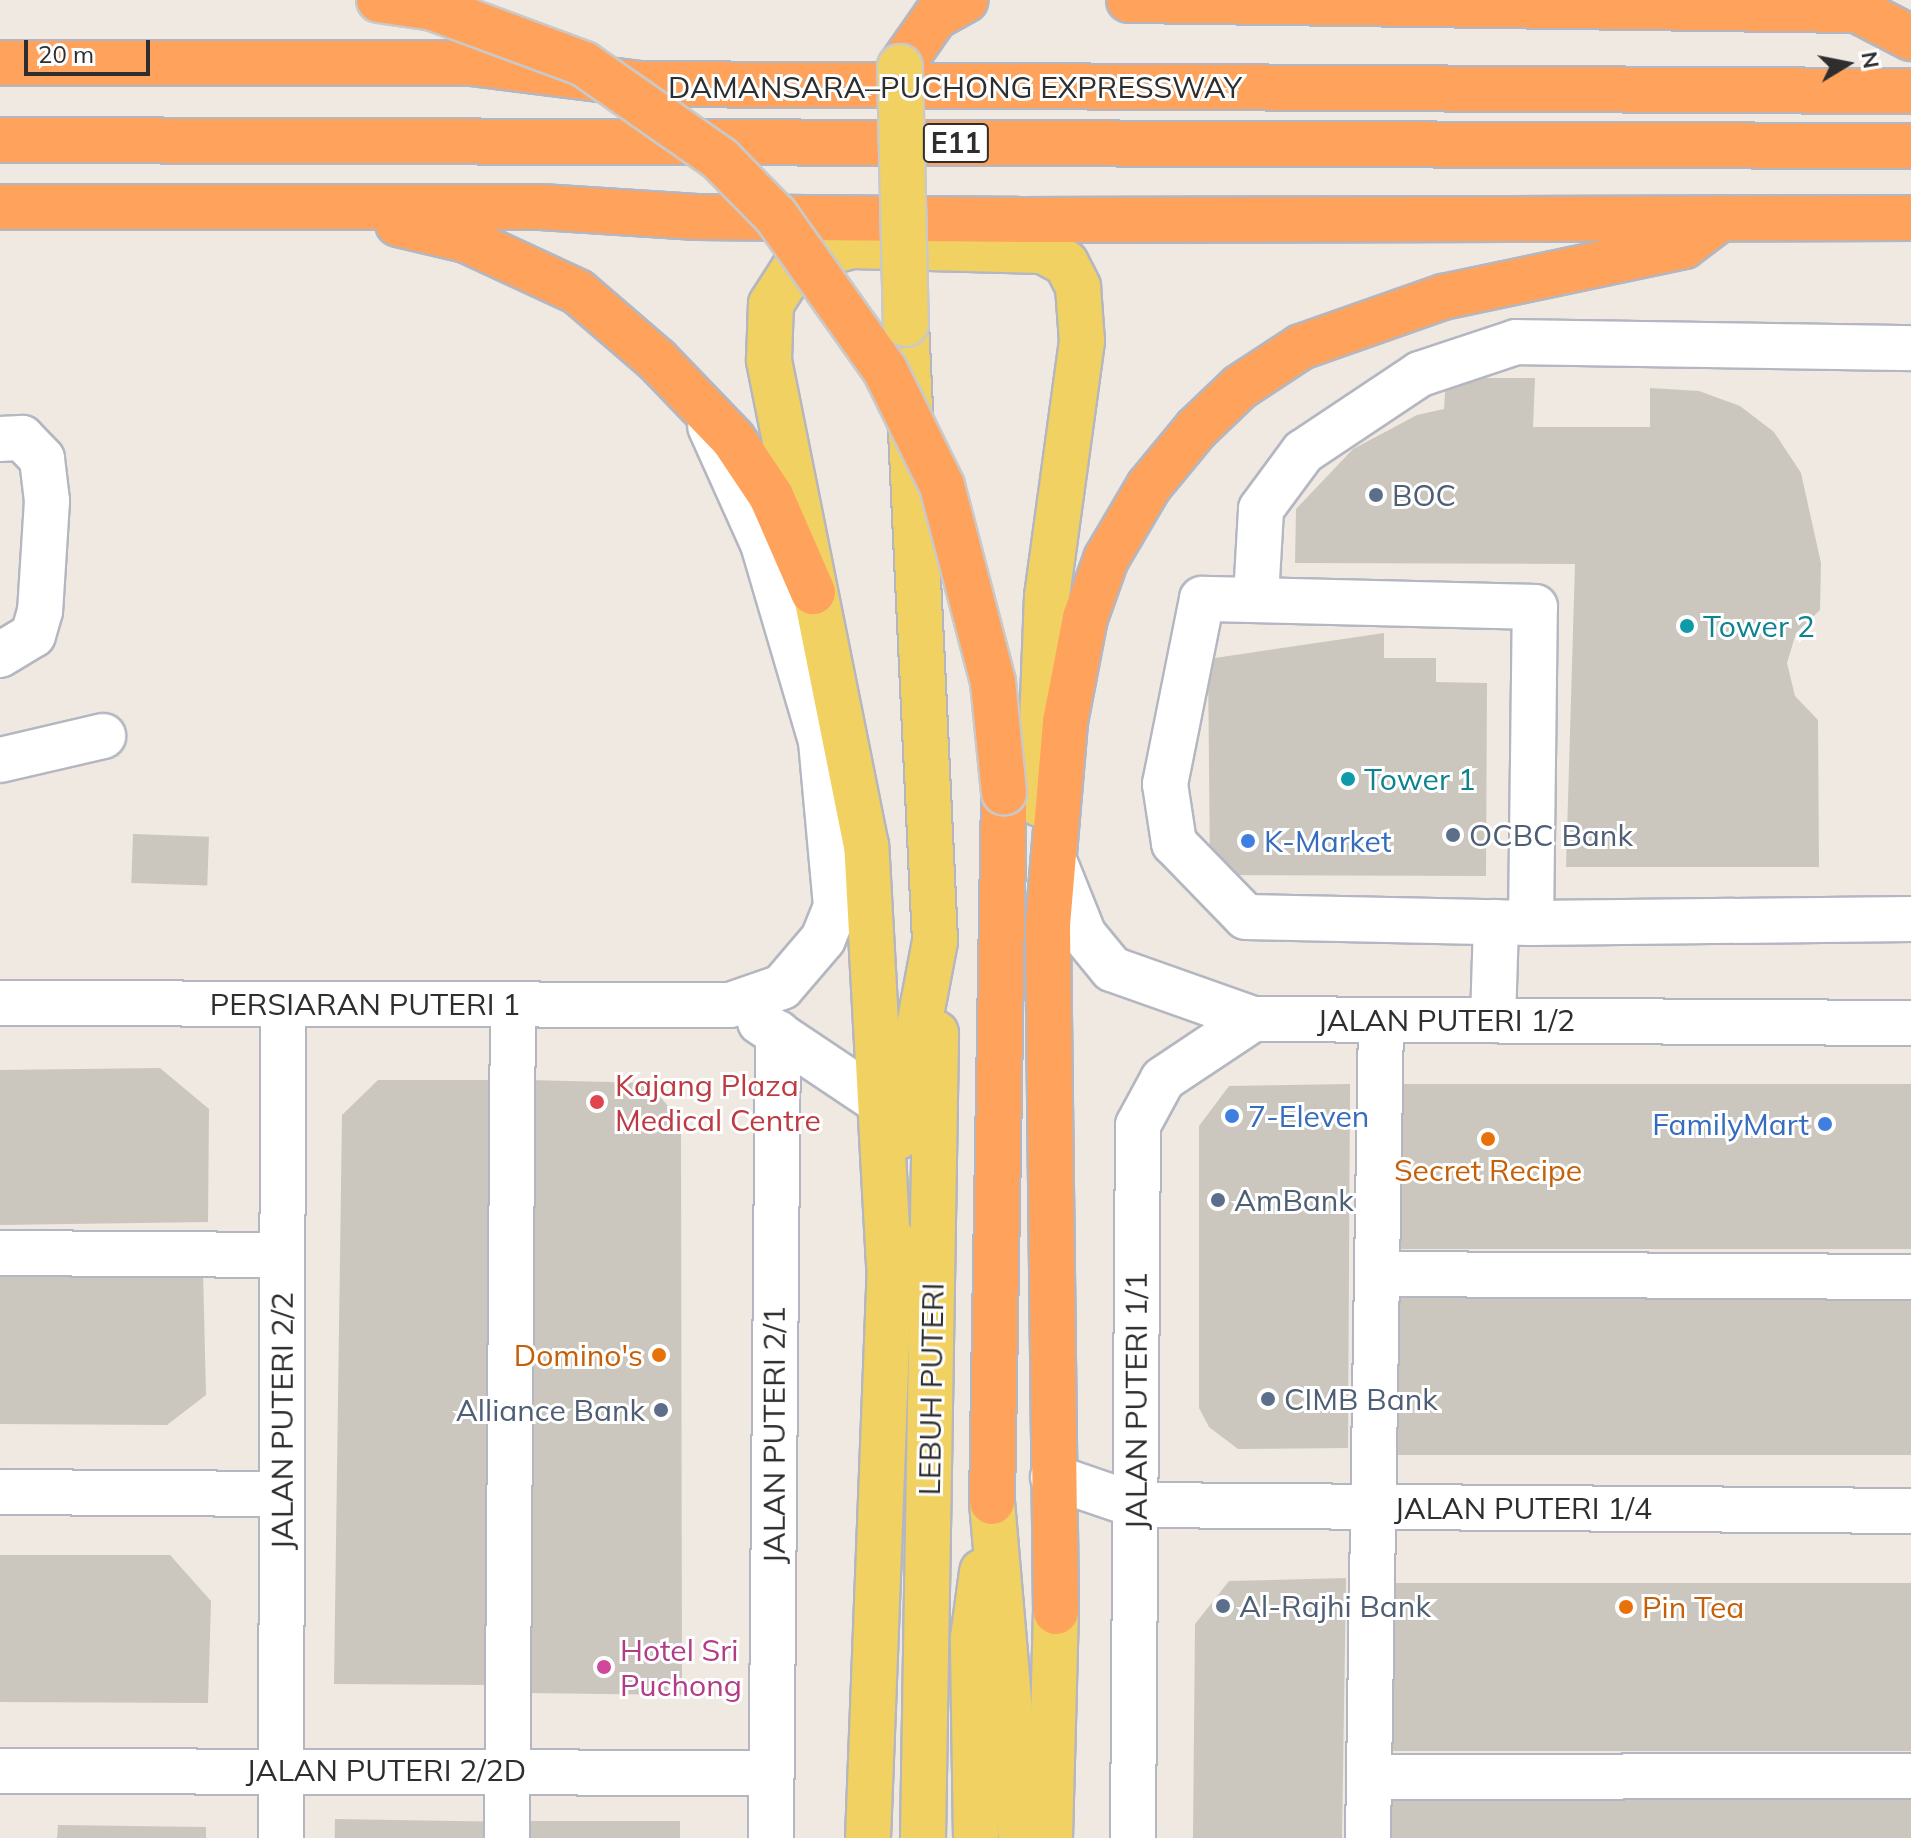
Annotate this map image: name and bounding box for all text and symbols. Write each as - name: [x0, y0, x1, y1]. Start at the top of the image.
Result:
- scale bar: [28, 24, 154, 74]
- north arrow: [1807, 24, 1887, 104]
- text: 20 m: [38, 39, 94, 69]
- text: N: [1855, 49, 1886, 70]
- street label: DAMANSARA–PUCHONG EXPRESSWAY: [668, 69, 1242, 105]
- road number: E11: [922, 119, 990, 167]
- place label: BOC: [1392, 477, 1456, 513]
- marker: BOC: [1367, 486, 1385, 504]
- place label: Tower 2: [1703, 608, 1815, 644]
- marker: Tower 2: [1678, 617, 1696, 635]
- place label: Tower 1: [1364, 761, 1476, 797]
- marker: Tower 1: [1339, 770, 1357, 788]
- place label: OCBC Bank: [1469, 817, 1633, 853]
- place label: K-Market: [1264, 823, 1391, 859]
- marker: OCBC Bank: [1444, 826, 1462, 844]
- marker: K-Market: [1239, 832, 1257, 850]
- street label: PERSIARAN PUTERI 1: [210, 986, 520, 1022]
- street label: JALAN PUTERI 1/2: [1317, 1002, 1575, 1038]
- place label: Kajang Plaza Medical Centre: [615, 1067, 821, 1138]
- marker: Kajang Plaza Medical Centre: [586, 1091, 608, 1113]
- place label: 7-Eleven: [1248, 1098, 1369, 1134]
- place label: FamilyMart: [1652, 1106, 1809, 1142]
- marker: 7-Eleven: [1223, 1107, 1241, 1125]
- marker: FamilyMart: [1816, 1115, 1834, 1133]
- marker: Secret Recipe: [1479, 1130, 1497, 1148]
- place label: Secret Recipe: [1394, 1152, 1582, 1188]
- place label: AmBank: [1234, 1182, 1354, 1218]
- marker: AmBank: [1209, 1191, 1227, 1209]
- street label: JALAN PUTERI 1/1: [1118, 1272, 1154, 1530]
- street label: LEBUH PUTERI: [911, 1282, 951, 1496]
- street label: JALAN PUTERI 2/2: [264, 1292, 300, 1550]
- street label: JALAN PUTERI 2/1: [756, 1306, 792, 1564]
- place label: Domino's: [514, 1337, 643, 1373]
- marker: Domino's: [650, 1346, 668, 1364]
- place label: CIMB Bank: [1284, 1381, 1438, 1417]
- marker: CIMB Bank: [1259, 1390, 1277, 1408]
- place label: Alliance Bank: [456, 1392, 645, 1428]
- marker: Alliance Bank: [652, 1401, 670, 1419]
- street label: JALAN PUTERI 1/4: [1394, 1490, 1652, 1526]
- place label: Al-Rajhi Bank: [1239, 1588, 1431, 1624]
- place label: Pin Tea: [1642, 1589, 1744, 1625]
- marker: Al-Rajhi Bank: [1214, 1597, 1232, 1615]
- marker: Pin Tea: [1617, 1598, 1635, 1616]
- place label: Hotel Sri Puchong: [620, 1632, 742, 1702]
- marker: Hotel Sri Puchong: [595, 1658, 613, 1676]
- street label: JALAN PUTERI 2/2D: [246, 1752, 526, 1788]

